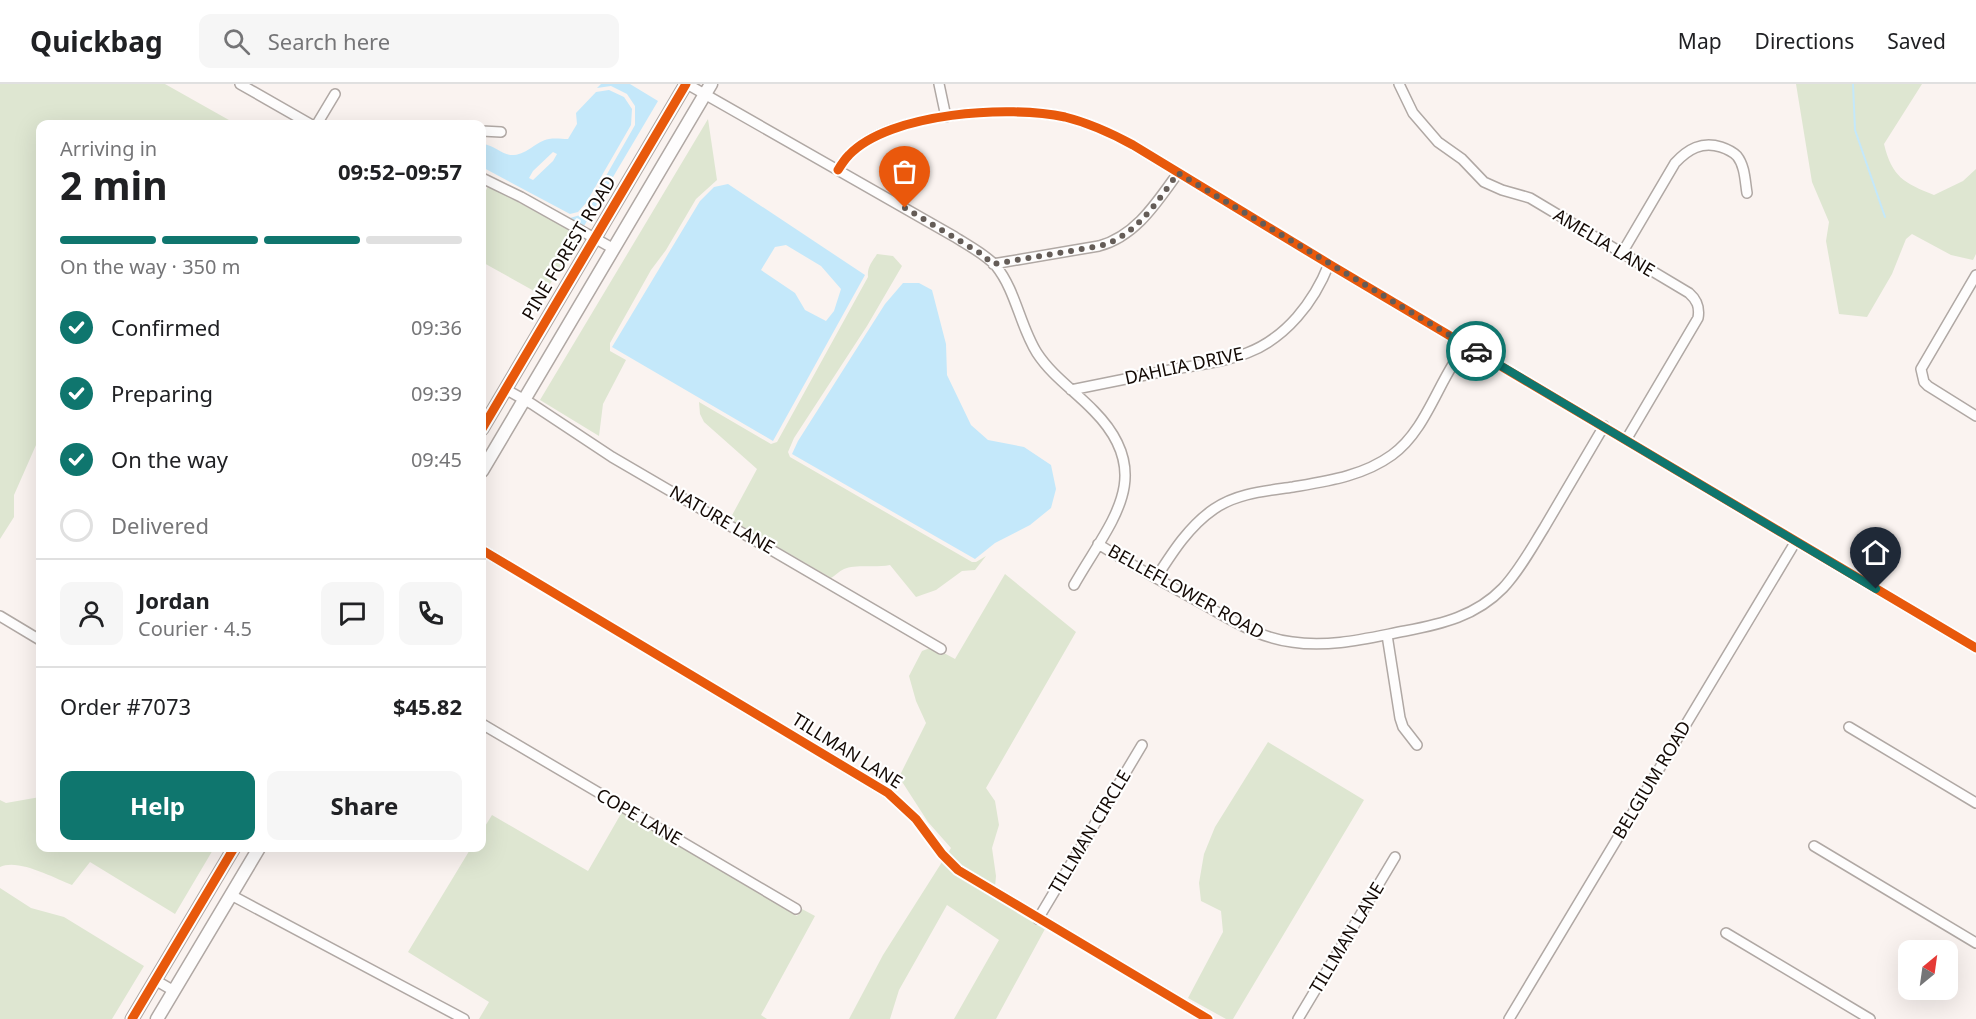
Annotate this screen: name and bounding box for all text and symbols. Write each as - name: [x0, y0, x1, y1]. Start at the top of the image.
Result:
- search box: [199, 14, 619, 68]
- text: Quickbag: [30, 22, 163, 60]
- icon: search: [220, 25, 253, 58]
- text: Search here: [268, 26, 390, 56]
- text: Map: [1678, 27, 1722, 55]
- text: Directions: [1755, 27, 1854, 55]
- text: Saved: [1887, 27, 1946, 55]
- text: Arriving in: [60, 135, 157, 162]
- pin: [879, 146, 930, 208]
- icon: bag: [888, 155, 921, 188]
- text: 09:52–09:57: [338, 156, 462, 186]
- text: 2 min: [60, 158, 167, 211]
- street label: PINE FOREST ROAD: [516, 171, 621, 324]
- street label: AMELIA LANE: [1549, 202, 1660, 282]
- text: On the way · 350 m: [60, 253, 240, 280]
- icon: check: [60, 311, 93, 344]
- text: Confirmed: [111, 312, 221, 342]
- text: 09:36: [411, 314, 462, 341]
- courier: [1446, 321, 1506, 381]
- icon: car: [1460, 335, 1493, 368]
- street label: DAHLIA DRIVE: [1122, 341, 1245, 389]
- icon: check: [60, 377, 93, 410]
- text: Preparing: [111, 378, 213, 408]
- text: 09:39: [411, 380, 462, 407]
- icon: check: [60, 443, 93, 476]
- text: On the way: [111, 444, 228, 474]
- text: 09:45: [411, 446, 462, 473]
- street label: NATURE LANE: [666, 479, 779, 559]
- text: Delivered: [111, 510, 209, 540]
- pin: [1850, 527, 1901, 589]
- icon: home: [1859, 536, 1892, 569]
- street label: BELLEFLOWER ROAD: [1104, 538, 1269, 644]
- button: person: [60, 582, 123, 645]
- button: chat: [321, 582, 384, 645]
- button: phone: [399, 582, 462, 645]
- text: Jordan: [138, 585, 210, 615]
- text: Courier · 4.5: [138, 615, 252, 642]
- text: Order #7073: [60, 691, 191, 721]
- text: $45.82: [393, 691, 462, 721]
- street label: TILLMAN LANE: [788, 707, 907, 794]
- street label: BELGIUM ROAD: [1606, 716, 1696, 843]
- street label: TILLMAN CIRCLE: [1043, 765, 1136, 898]
- button: Help: [60, 771, 255, 840]
- button: Share: [267, 771, 462, 840]
- street label: COPE LANE: [592, 782, 687, 850]
- street label: TILLMAN LANE: [1303, 877, 1389, 998]
- north arrow: [1898, 940, 1958, 1000]
- map controls: [1898, 940, 1958, 1000]

